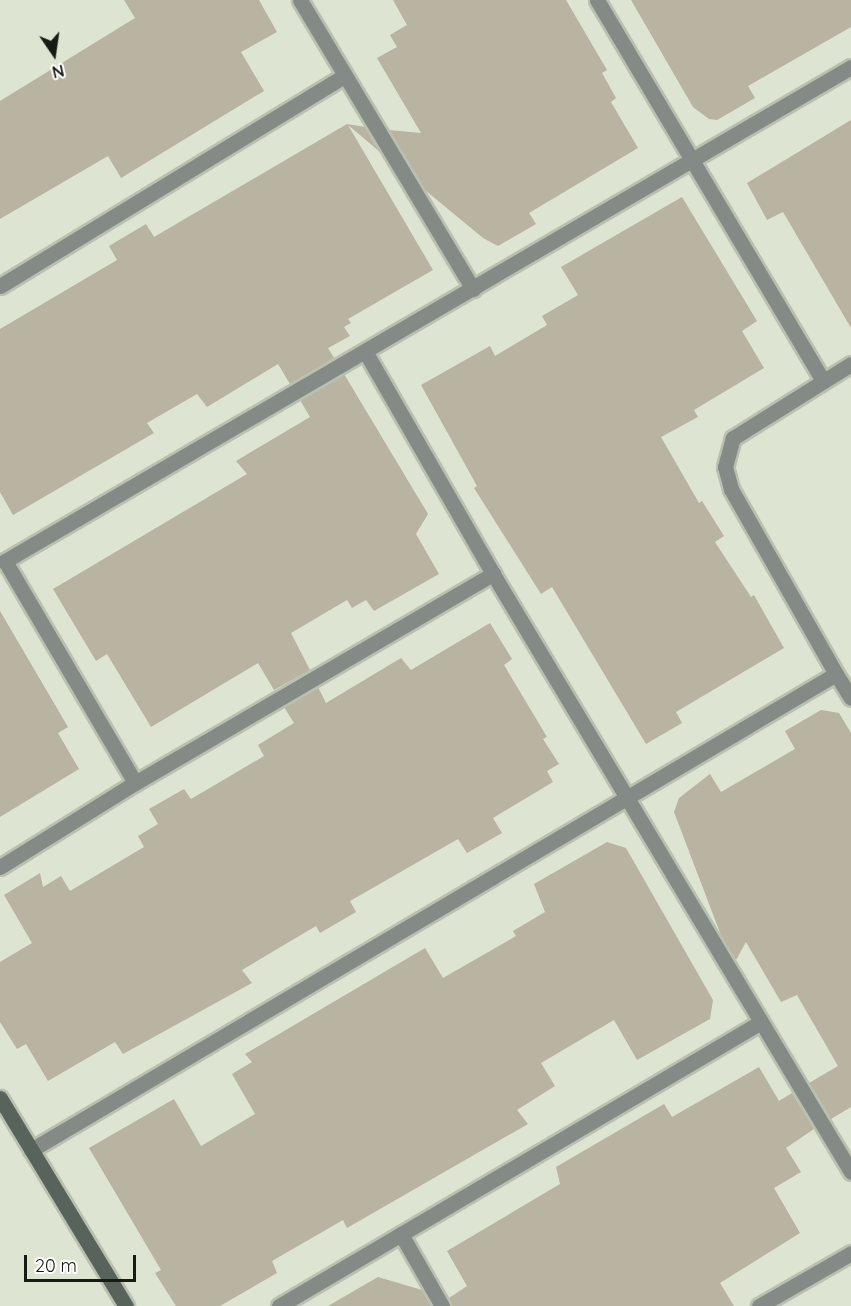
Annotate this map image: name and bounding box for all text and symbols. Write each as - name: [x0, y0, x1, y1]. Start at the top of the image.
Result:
- north arrow: [24, 24, 84, 84]
- text: N: [50, 60, 66, 83]
- scale bar: [27, 1243, 140, 1281]
- text: 20 m: [35, 1254, 77, 1277]

